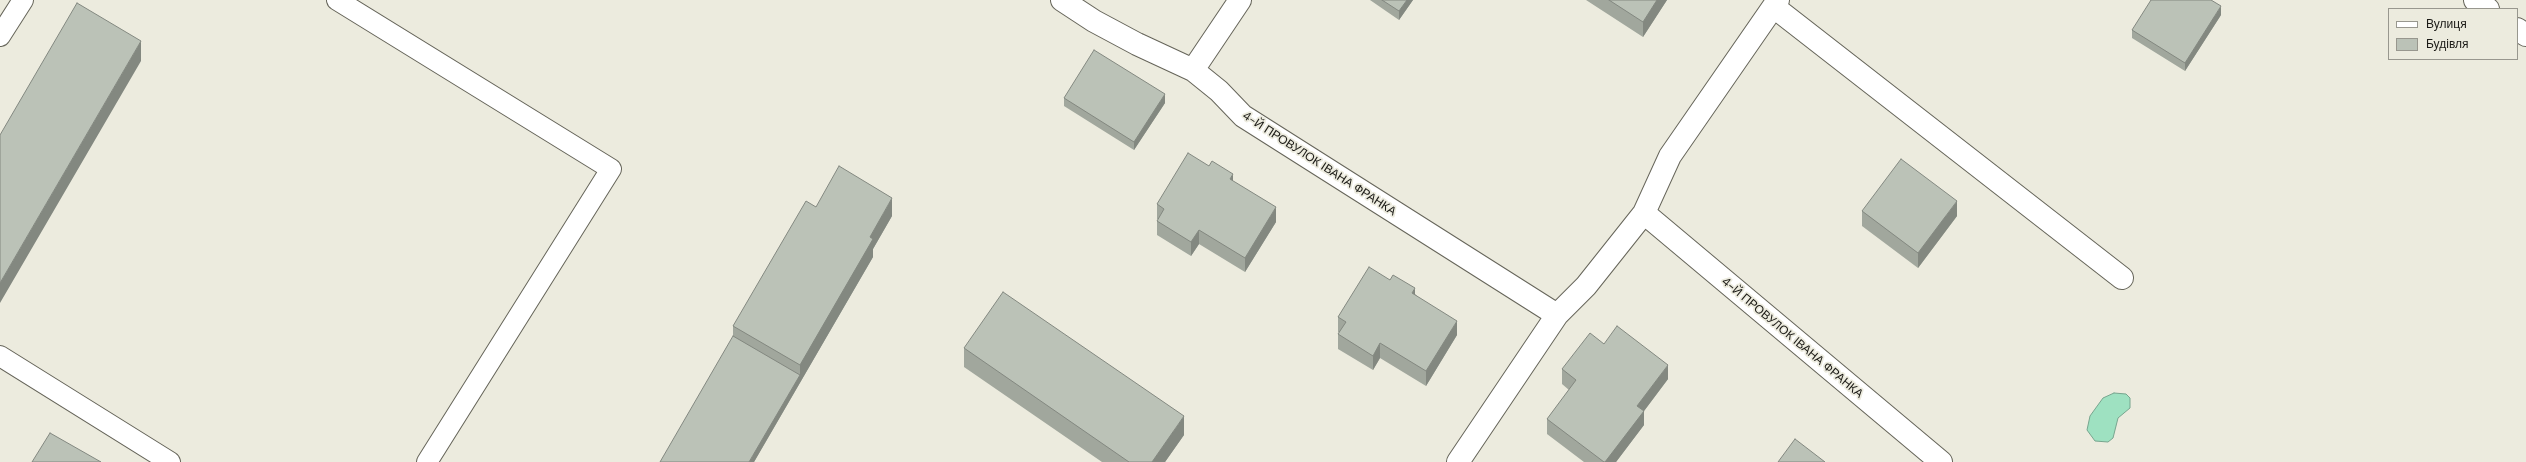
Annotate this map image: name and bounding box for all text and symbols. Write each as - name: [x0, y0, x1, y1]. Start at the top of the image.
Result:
- legend: [2388, 8, 2518, 60]
- text: Вулиця: [2426, 16, 2467, 32]
- text: Будівля: [2426, 36, 2468, 52]
- street label: 4-Й ПРОВУЛОК ІВАНА ФРАНКА: [1239, 109, 1399, 219]
- street label: 4-Й ПРОВУЛОК ІВАНА ФРАНКА: [1718, 275, 1866, 401]

